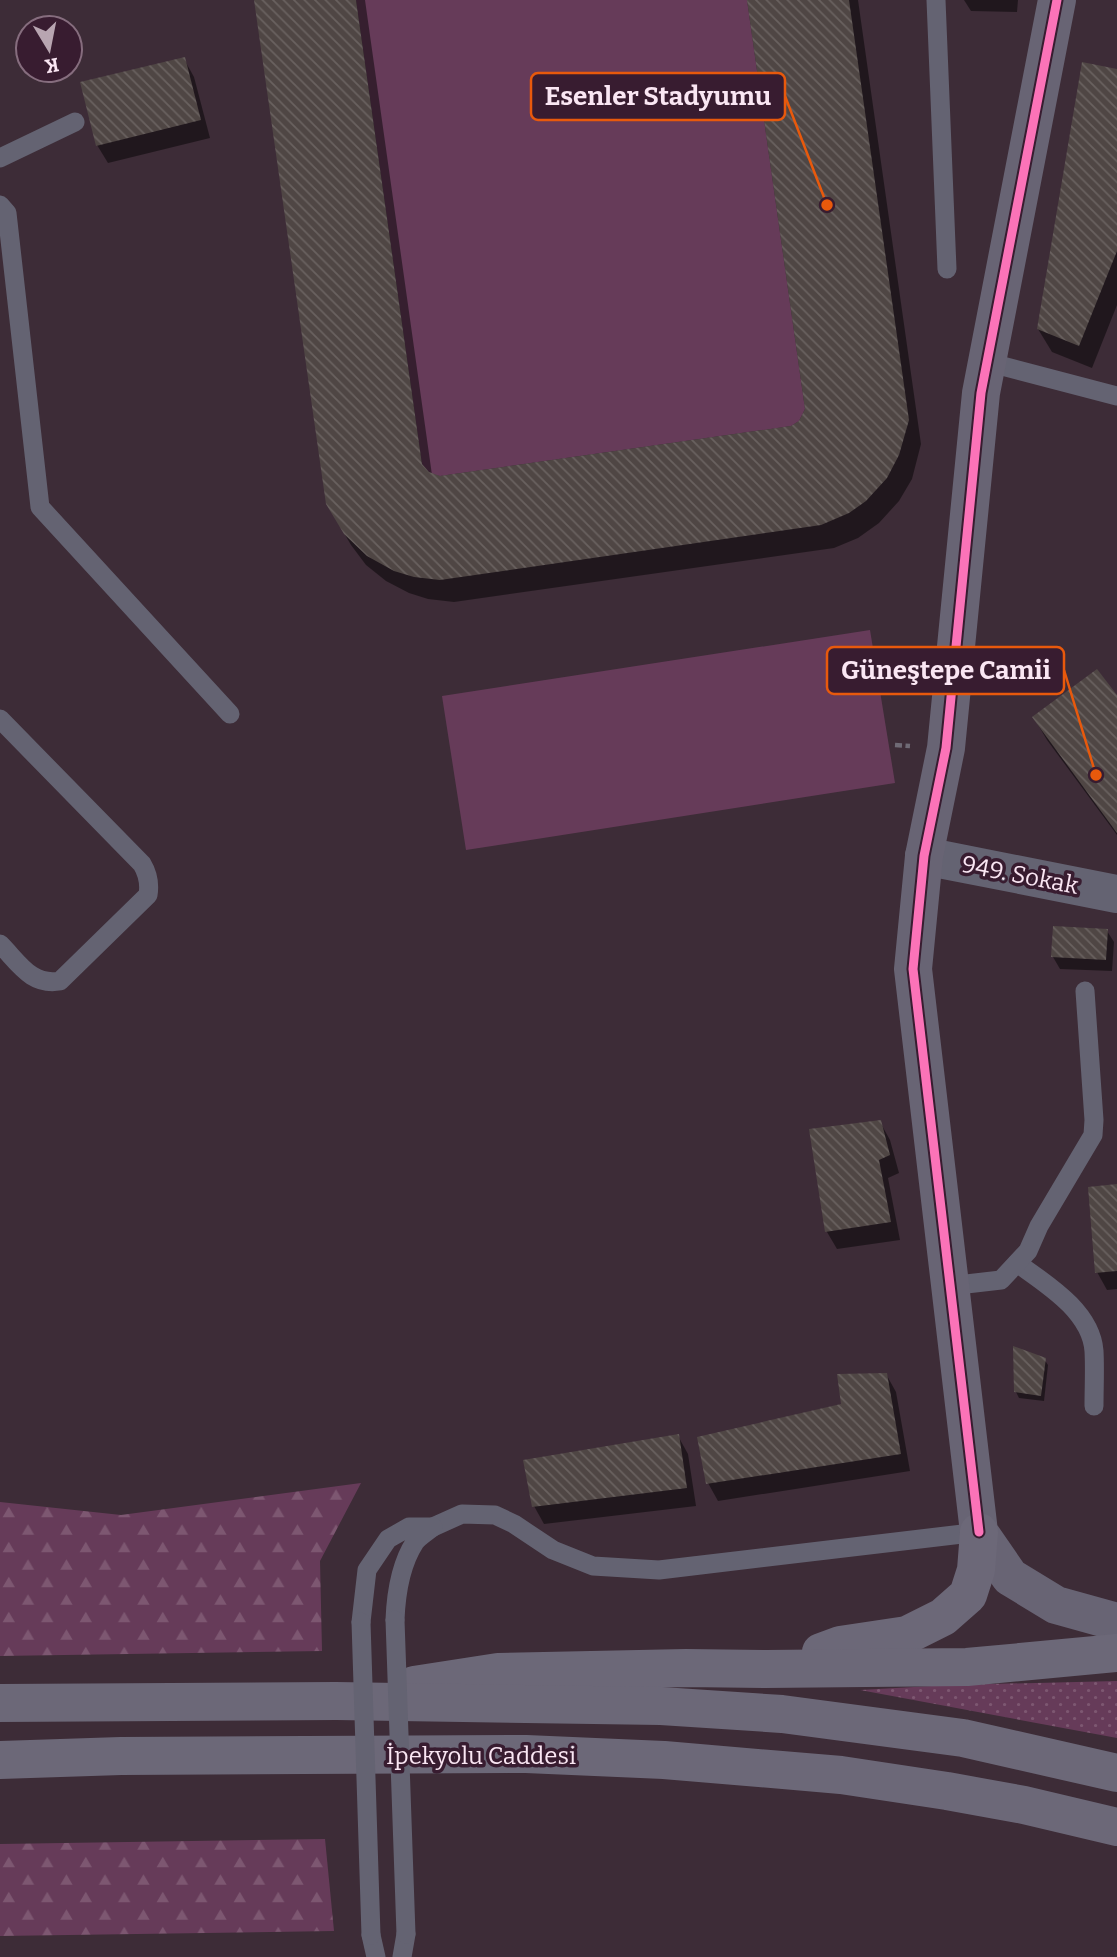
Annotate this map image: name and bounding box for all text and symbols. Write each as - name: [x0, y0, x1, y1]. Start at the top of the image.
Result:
- north arrow: [14, 14, 84, 84]
- text: K: [43, 53, 61, 78]
- callout: Esenler Stadyumu: [531, 73, 785, 120]
- text: Esenler Stadyumu: [545, 81, 771, 112]
- callout: Güneştepe Camii: [827, 647, 1064, 694]
- text: Güneştepe Camii: [841, 655, 1051, 686]
- street label: 949. Sokak: [959, 850, 1081, 900]
- street label: İpekyolu Caddesi: [386, 1742, 576, 1770]

